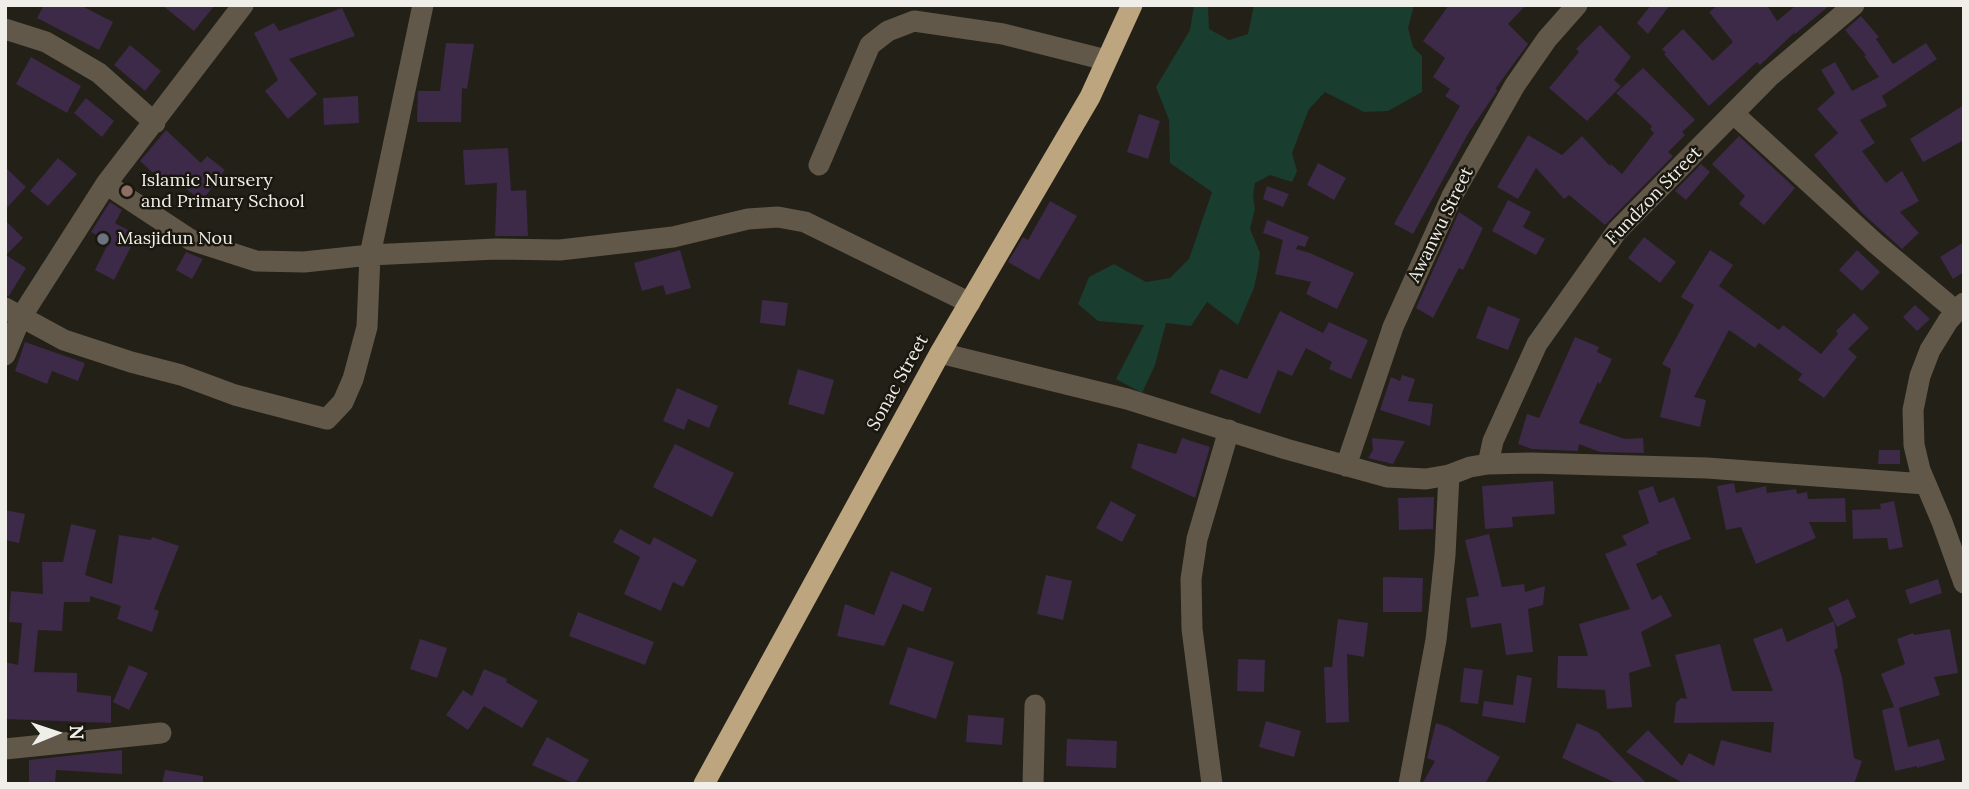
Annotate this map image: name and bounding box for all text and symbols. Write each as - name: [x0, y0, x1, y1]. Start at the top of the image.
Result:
- street label: Fundzon Street: [1602, 142, 1706, 250]
- street label: Awanwu Street: [1404, 164, 1478, 286]
- place label: Islamic Nursery and Primary School: [141, 170, 305, 212]
- marker: Islamic Nursery and Primary School: [119, 183, 135, 199]
- place label: Masjidun Nou: [117, 228, 233, 250]
- marker: Masjidun Nou: [95, 231, 111, 247]
- street label: Sonac Street: [863, 331, 933, 435]
- north arrow: [21, 698, 91, 768]
- text: N: [65, 725, 89, 740]

